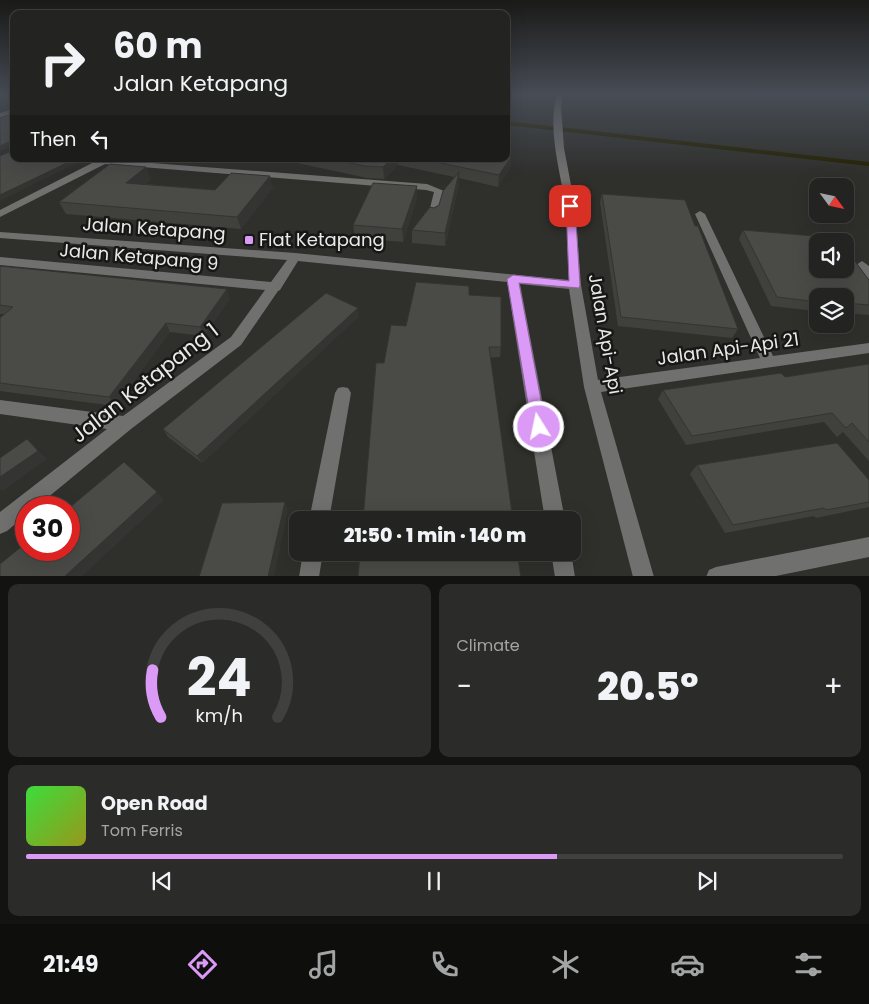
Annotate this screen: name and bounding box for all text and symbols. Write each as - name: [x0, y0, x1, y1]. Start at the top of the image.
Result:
- text: 60 m: [113, 21, 203, 70]
- icon: right: [30, 30, 95, 95]
- text: Jalan Ketapang: [113, 68, 288, 99]
- icon: left: [86, 125, 114, 153]
- text: Then: [30, 126, 76, 153]
- north arrow: [809, 178, 854, 222]
- map controls: [809, 178, 854, 333]
- pin: [549, 185, 591, 227]
- icon: arrive: [556, 192, 584, 220]
- street label: Jalan Ketapang: [82, 211, 226, 246]
- place label: Flat Ketapang: [259, 227, 385, 252]
- button: sound: [809, 233, 854, 278]
- marker: Flat Ketapang: [243, 234, 255, 246]
- street label: Jalan Ketapang 9: [59, 237, 220, 276]
- street label: Jalan Api-Api: [583, 272, 628, 396]
- button: layers: [809, 288, 854, 333]
- street label: Jalan Ketapang 1: [65, 316, 224, 449]
- street label: Jalan Api-Api 21: [655, 326, 800, 371]
- position arrow: [512, 400, 564, 452]
- speed limit sign: 30: [15, 496, 80, 561]
- text: 21:50 · 1 min · 140 m: [344, 522, 526, 549]
- text: Climate: [457, 634, 520, 657]
- text: 24: [187, 641, 252, 714]
- text: 20.5°: [597, 660, 698, 713]
- text: −: [457, 667, 472, 706]
- text: +: [824, 667, 843, 706]
- text: km/h: [195, 703, 243, 728]
- text: Open Road: [101, 790, 208, 817]
- text: Tom Ferris: [101, 819, 183, 842]
- icon: previous: [148, 867, 176, 895]
- icon: pause: [420, 867, 448, 895]
- icon: next: [693, 867, 721, 895]
- icon: directions: [185, 947, 220, 982]
- icon: music: [306, 947, 341, 982]
- icon: phone: [427, 947, 462, 982]
- icon: climate: [548, 947, 583, 982]
- icon: car: [670, 947, 705, 982]
- icon: filters: [791, 947, 826, 982]
- text: 21:49: [43, 949, 99, 980]

